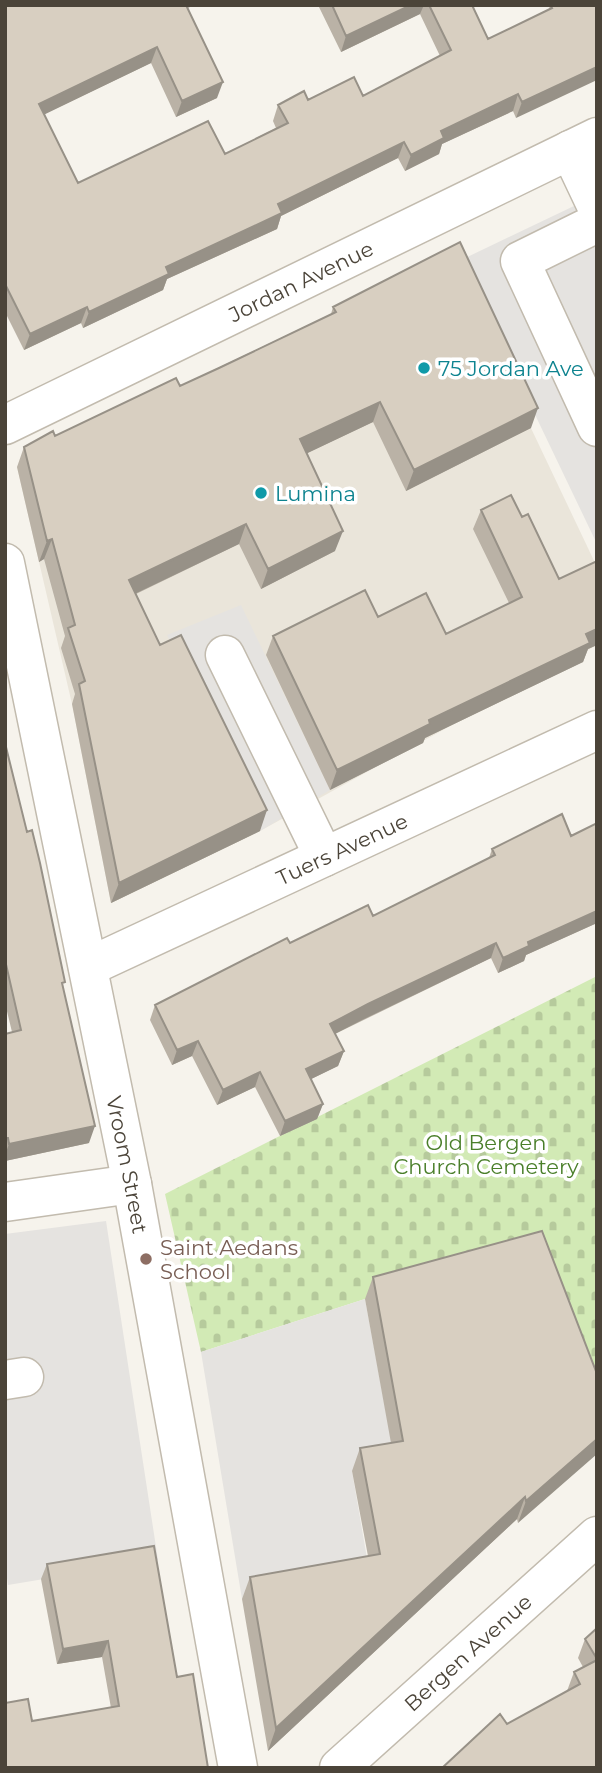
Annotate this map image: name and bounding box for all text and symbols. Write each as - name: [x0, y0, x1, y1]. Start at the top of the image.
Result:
- street label: Jordan Avenue: [224, 235, 377, 327]
- place label: 75 Jordan Ave: [438, 356, 584, 381]
- marker: 75 Jordan Ave: [416, 360, 432, 376]
- place label: Lumina: [275, 481, 356, 506]
- marker: Lumina: [253, 485, 269, 501]
- street label: Tuers Avenue: [272, 808, 411, 890]
- street label: Vroom Street: [102, 1094, 153, 1235]
- park label: Old Bergen Church Cemetery: [393, 1130, 579, 1179]
- place label: Saint Aedans School: [160, 1235, 298, 1284]
- marker: Saint Aedans School: [138, 1251, 154, 1267]
- street label: Bergen Avenue: [399, 1589, 537, 1716]

